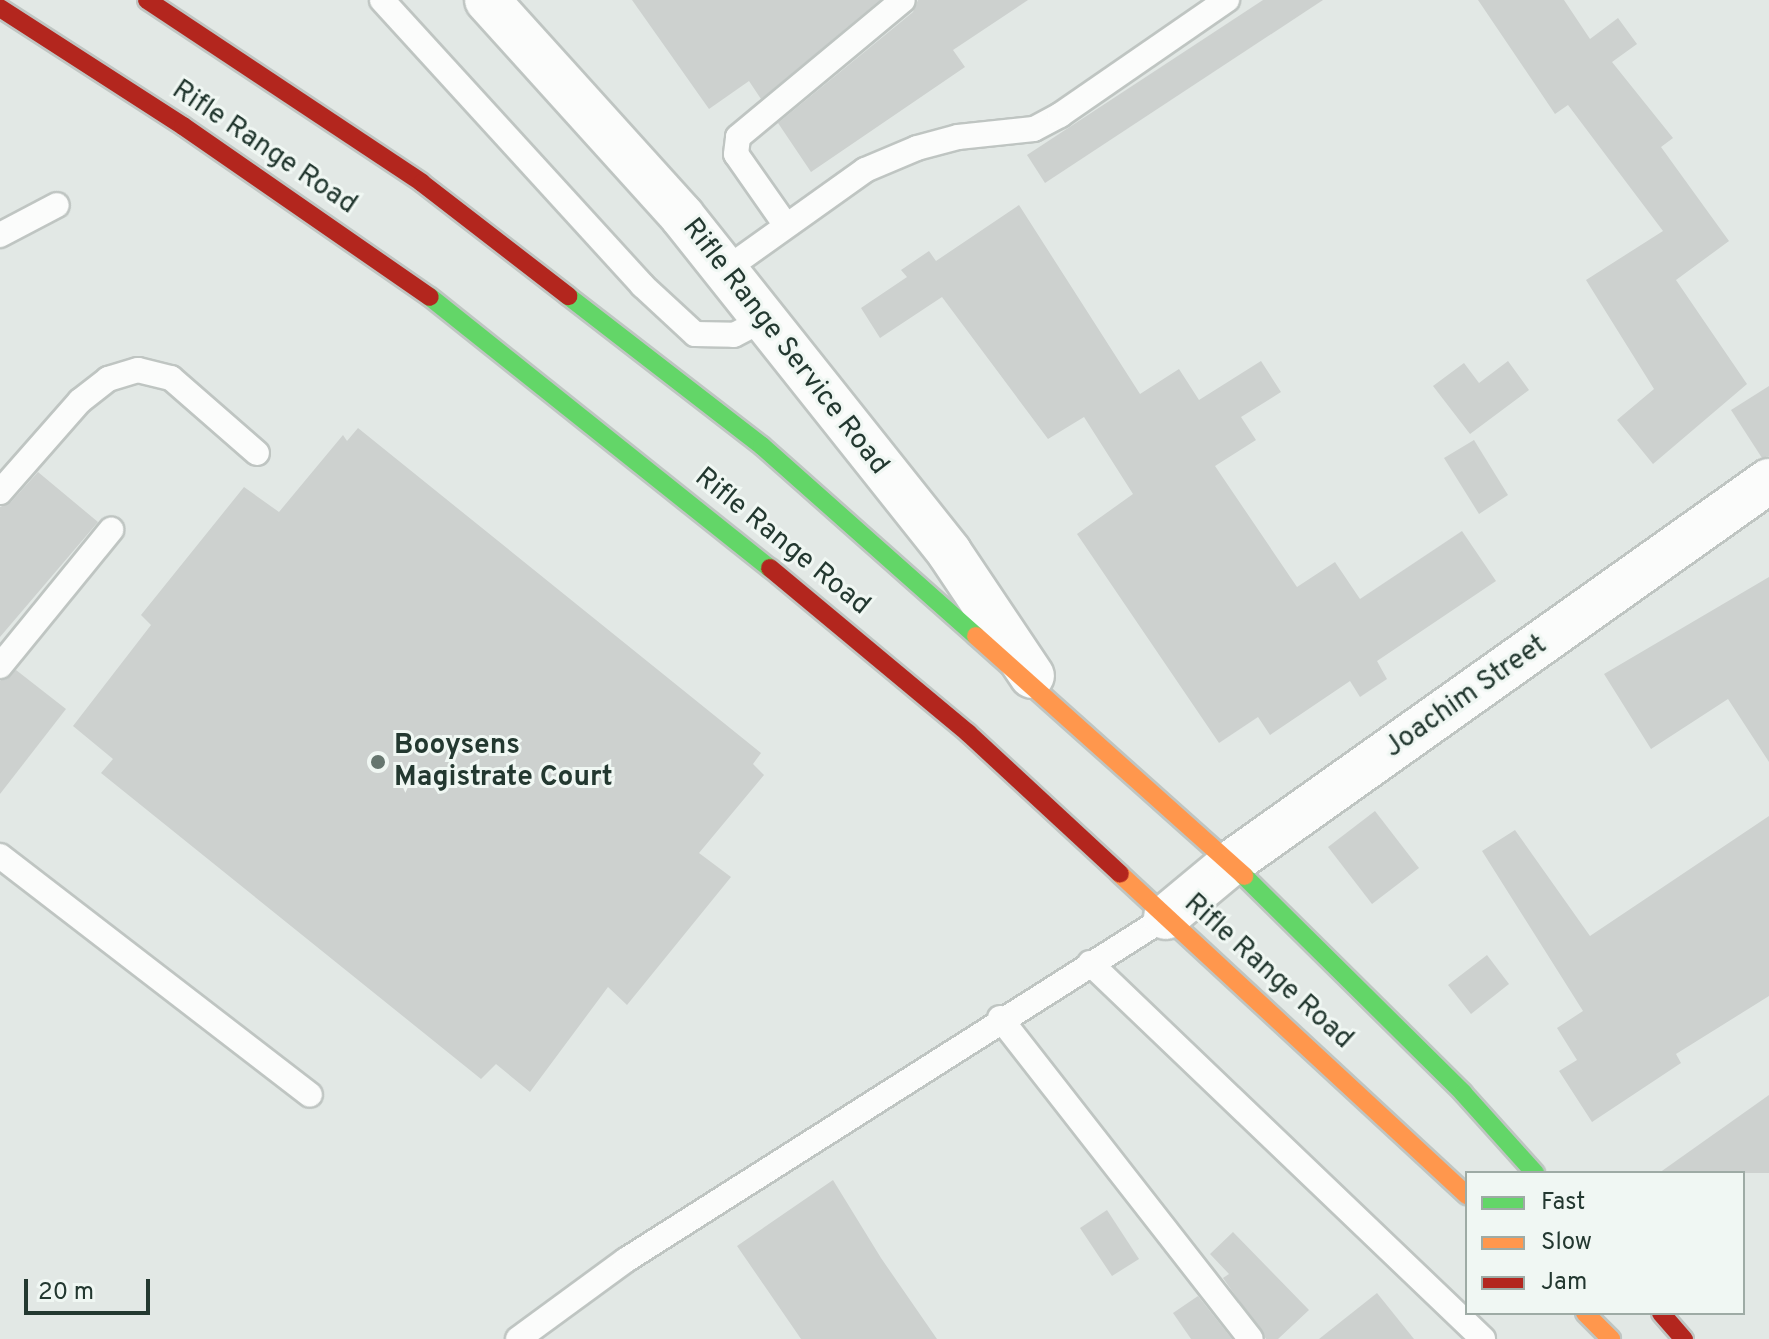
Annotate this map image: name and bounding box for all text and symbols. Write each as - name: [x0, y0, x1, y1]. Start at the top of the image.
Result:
- street label: Rifle Range Road: [165, 74, 363, 222]
- street label: Rifle Range Service Road: [675, 212, 895, 482]
- street label: Rifle Range Road: [688, 461, 876, 623]
- street label: Joachim Street: [1378, 629, 1554, 765]
- place label: Booysens Magistrate Court: [394, 729, 613, 795]
- marker: Booysens Magistrate Court: [369, 753, 387, 771]
- street label: Rifle Range Road: [1177, 887, 1359, 1057]
- legend: [1465, 1171, 1745, 1315]
- text: Fast: [1541, 1188, 1585, 1218]
- text: Slow: [1541, 1228, 1592, 1258]
- scale bar: [28, 1263, 154, 1313]
- text: Jam: [1541, 1268, 1587, 1298]
- text: 20 m: [38, 1278, 94, 1308]

